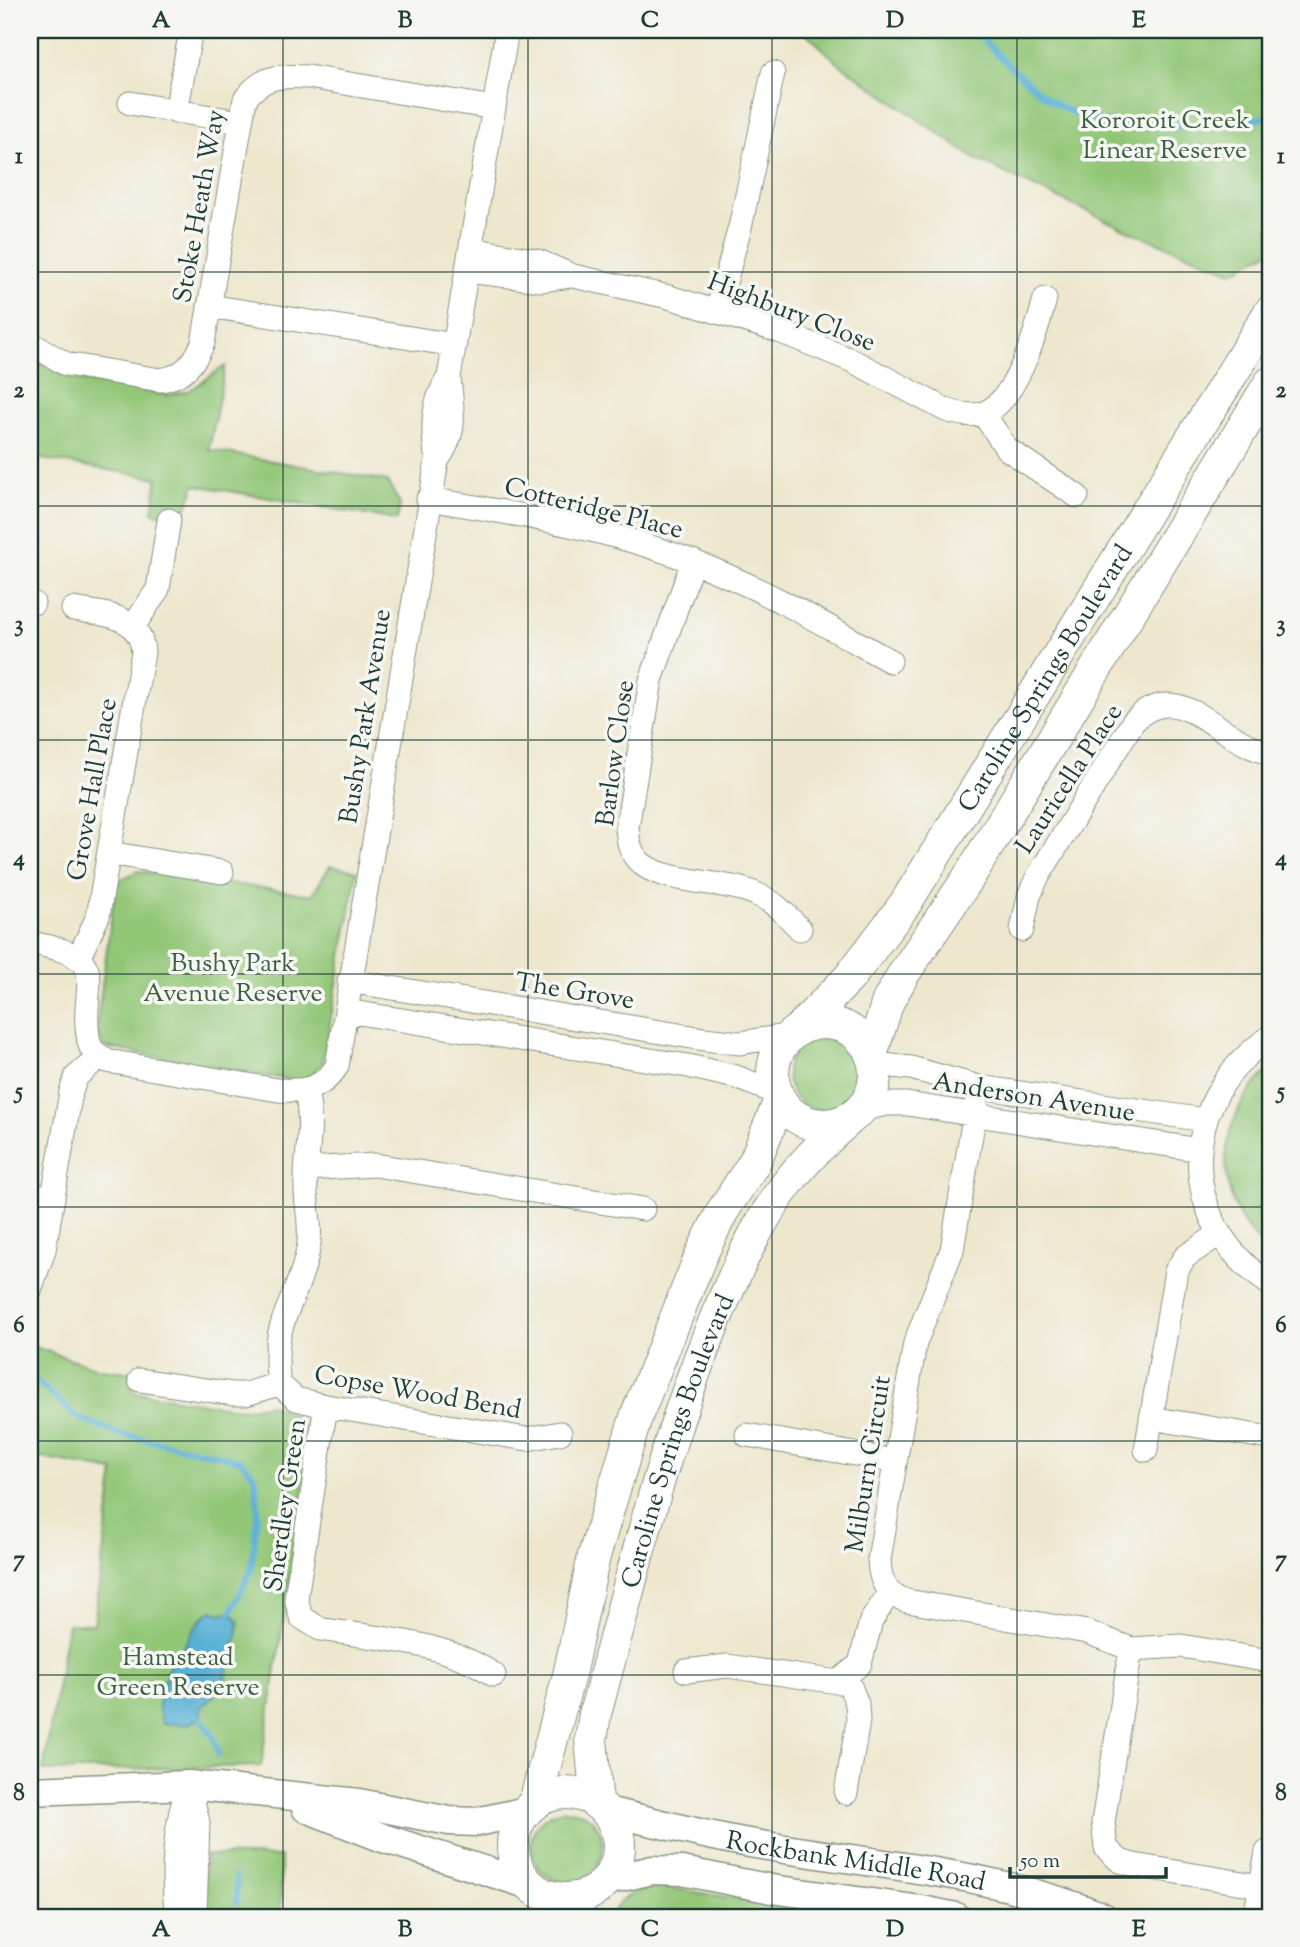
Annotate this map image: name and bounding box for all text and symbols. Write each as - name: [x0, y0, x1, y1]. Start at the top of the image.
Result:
- text: A: [152, 5, 171, 38]
- text: B: [398, 5, 413, 38]
- text: C: [641, 5, 659, 38]
- text: D: [886, 5, 904, 38]
- text: E: [1132, 5, 1146, 38]
- park label: Kororoit Creek Linear Reserve: [1080, 103, 1250, 170]
- street label: Stoke Heath Way: [165, 107, 236, 306]
- text: 1: [15, 141, 23, 174]
- text: 1: [1277, 141, 1285, 174]
- street label: Highbury Close: [702, 264, 881, 362]
- text: 2: [14, 375, 25, 408]
- text: 2: [1276, 375, 1287, 408]
- street label: Cotteridge Place: [500, 469, 687, 550]
- street label: Caroline Springs Boulevard: [950, 538, 1143, 820]
- street label: Bushy Park Avenue: [331, 606, 402, 827]
- text: 3: [14, 609, 24, 642]
- text: 3: [1276, 609, 1286, 642]
- street label: Barlow Close: [588, 678, 645, 829]
- street label: Grove Hall Place: [59, 695, 128, 884]
- street label: Lauricella Place: [1008, 697, 1133, 862]
- text: 4: [12, 843, 25, 876]
- text: 4: [1274, 843, 1287, 876]
- park label: Bushy Park Avenue Reserve: [143, 946, 323, 1013]
- street label: The Grove: [512, 965, 637, 1020]
- street label: Anderson Avenue: [930, 1064, 1138, 1133]
- text: 5: [13, 1076, 23, 1109]
- text: 5: [1275, 1076, 1285, 1109]
- street label: Caroline Springs Boulevard: [613, 1288, 745, 1593]
- text: 6: [13, 1310, 25, 1343]
- text: 6: [1275, 1310, 1287, 1343]
- street label: Copse Wood Bend: [311, 1357, 524, 1430]
- street label: Milburn Circuit: [837, 1373, 902, 1556]
- street label: Sherdley Green: [256, 1416, 317, 1595]
- text: 7: [13, 1544, 25, 1577]
- text: 7: [1275, 1544, 1287, 1577]
- park label: Hamstead Green Reserve: [96, 1640, 260, 1707]
- text: 8: [13, 1778, 25, 1811]
- text: 8: [1275, 1778, 1287, 1811]
- street label: Rockbank Middle Road: [723, 1823, 989, 1902]
- scale bar: [1010, 1835, 1165, 1879]
- text: 50 m: [1019, 1847, 1060, 1877]
- text: A: [152, 1914, 171, 1947]
- text: B: [398, 1914, 413, 1947]
- text: C: [641, 1914, 659, 1947]
- text: D: [886, 1914, 904, 1947]
- text: E: [1132, 1914, 1146, 1947]

